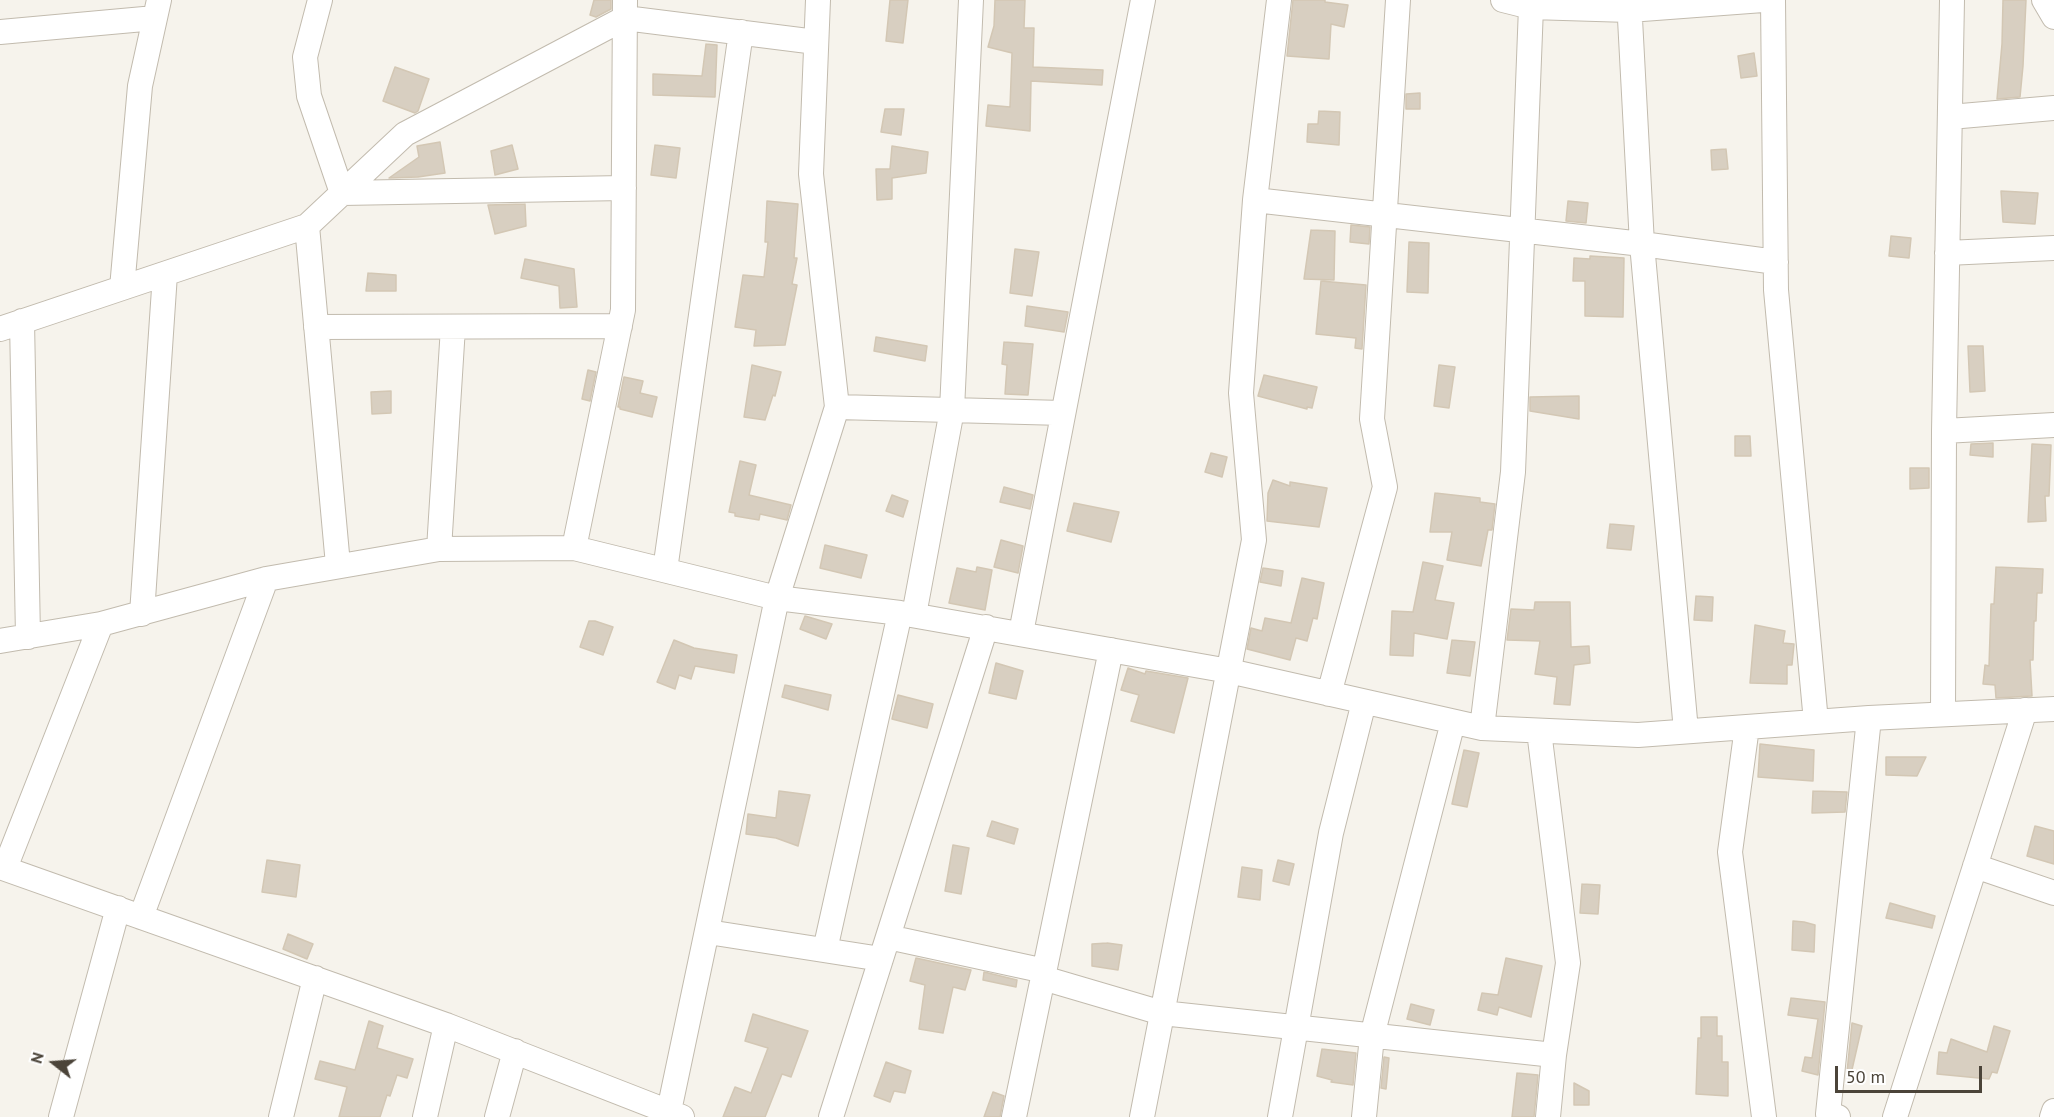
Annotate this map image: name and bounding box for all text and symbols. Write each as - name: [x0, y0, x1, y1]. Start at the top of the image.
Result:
- north arrow: [24, 1033, 84, 1093]
- text: N: [26, 1050, 48, 1066]
- scale bar: [1838, 1054, 1985, 1092]
- text: 50 m: [1846, 1065, 1885, 1088]

